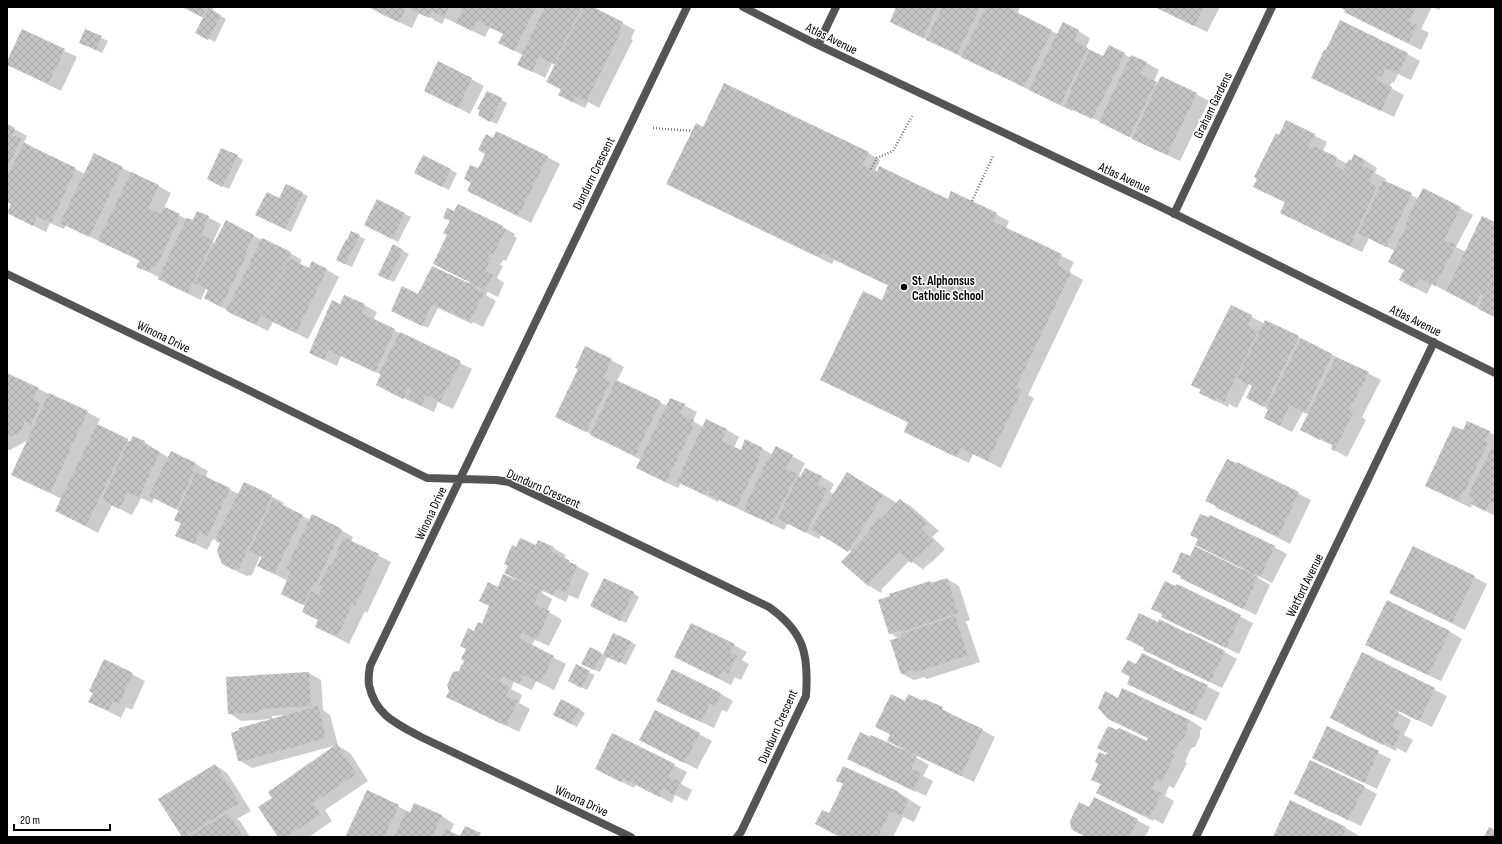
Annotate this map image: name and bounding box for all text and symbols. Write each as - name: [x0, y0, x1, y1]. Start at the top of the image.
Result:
- street label: Atlas Avenue: [802, 19, 860, 58]
- street label: Graham Gardens: [1190, 69, 1236, 141]
- street label: Dundurn Crescent: [569, 134, 618, 213]
- street label: Atlas Avenue: [1095, 159, 1153, 197]
- place label: St. Alphonsus Catholic School: [912, 273, 984, 304]
- marker: St. Alphonsus Catholic School: [899, 282, 909, 292]
- street label: Atlas Avenue: [1386, 301, 1444, 340]
- street label: Winona Drive: [134, 317, 193, 357]
- street label: Dundurn Crescent: [504, 465, 583, 512]
- street label: Winona Drive: [412, 484, 450, 543]
- street label: Watford Avenue: [1283, 551, 1327, 620]
- street label: Dundurn Crescent: [754, 687, 801, 766]
- street label: Winona Drive: [552, 782, 611, 820]
- scale bar: [14, 806, 110, 832]
- text: 20 m: [20, 813, 40, 828]

